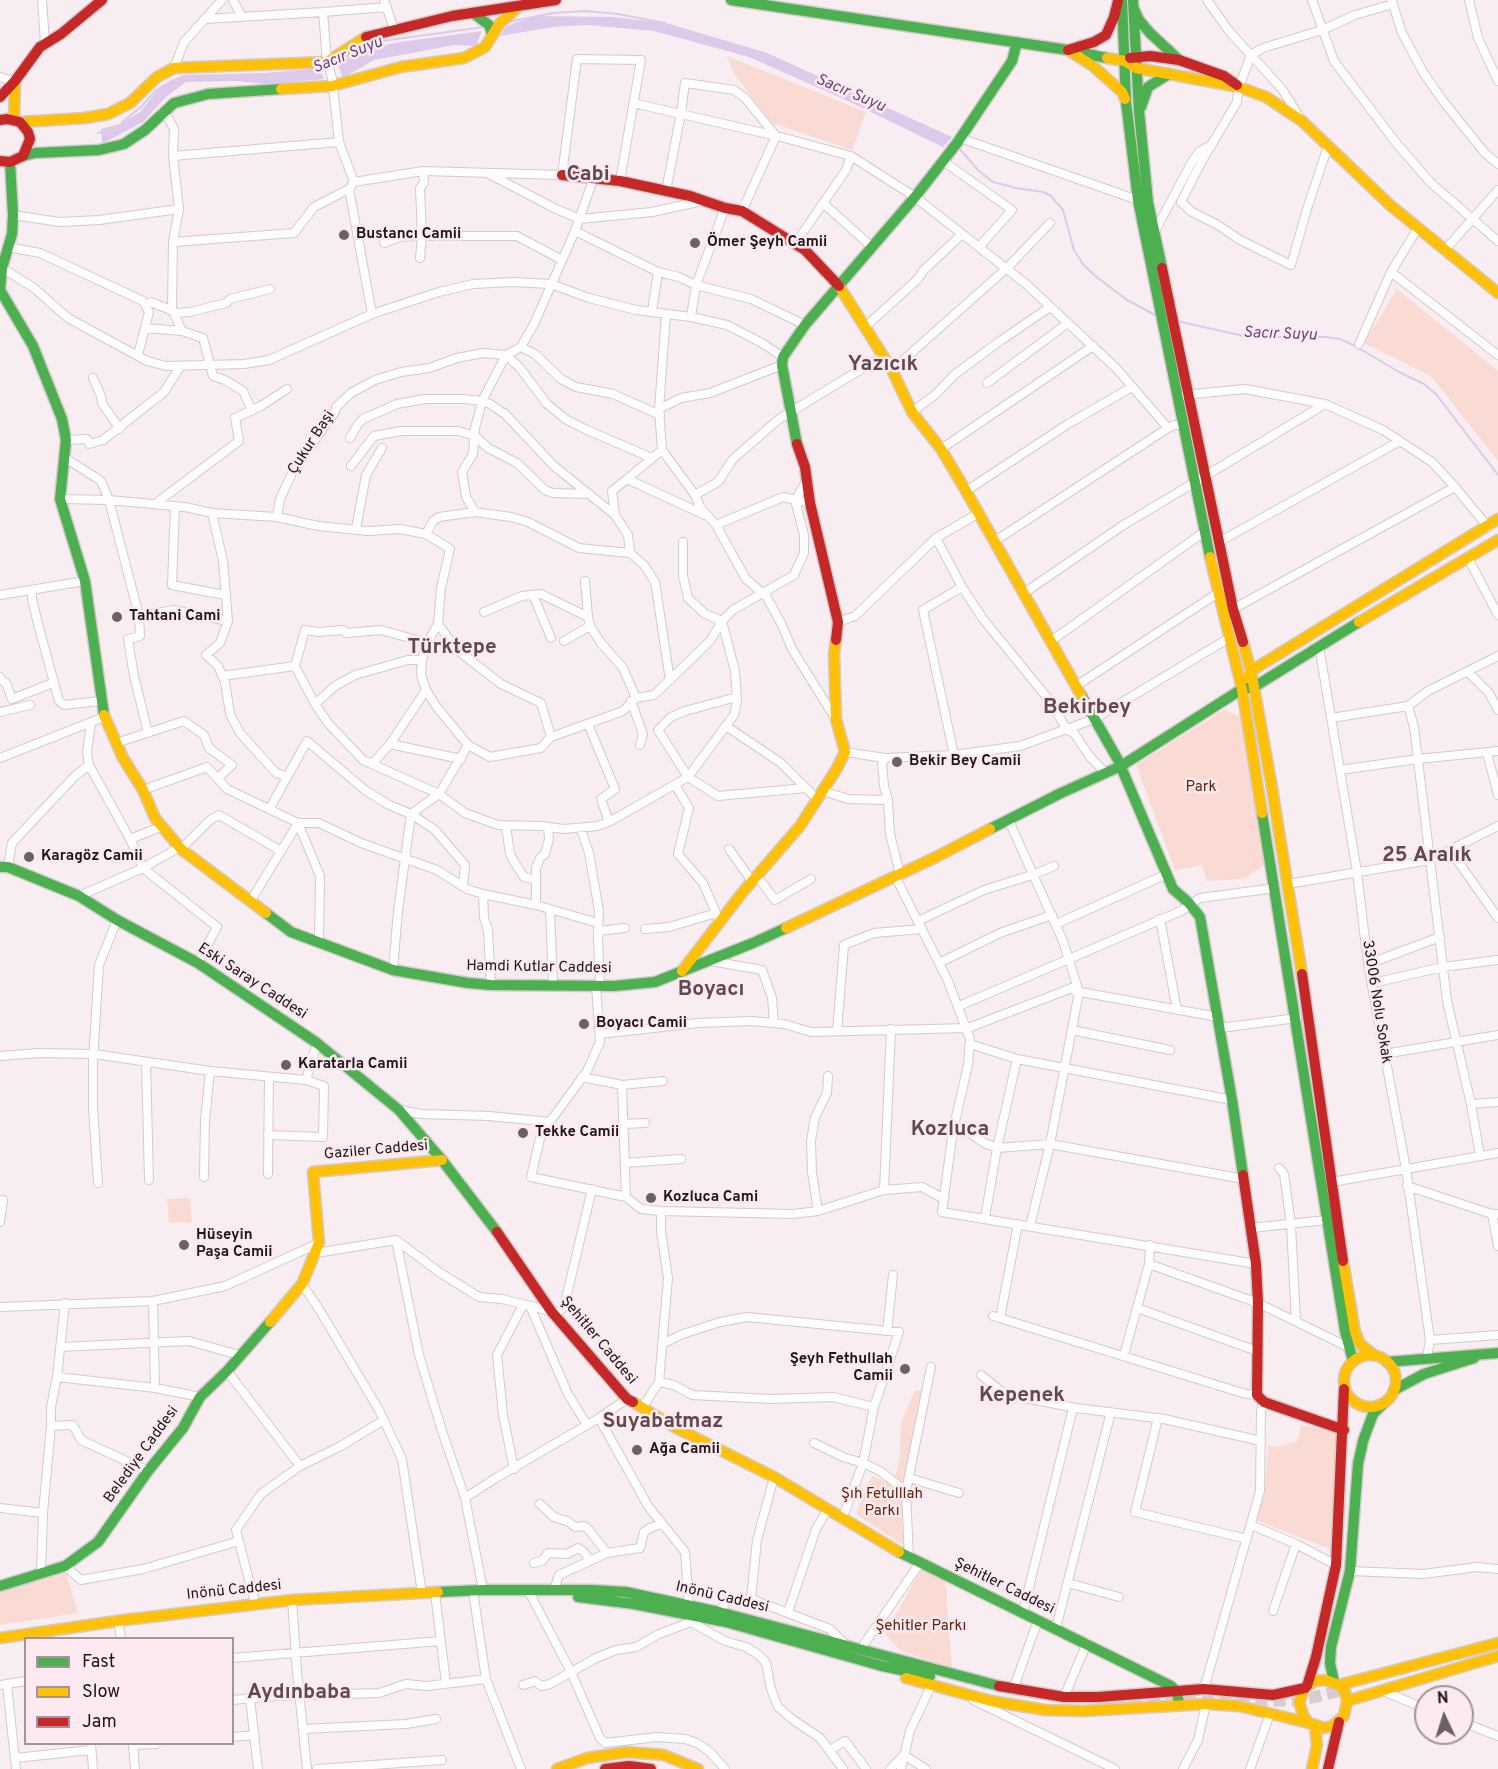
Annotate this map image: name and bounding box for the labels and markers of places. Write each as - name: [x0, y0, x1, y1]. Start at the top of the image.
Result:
- place label: Bustancı Camii: [356, 226, 461, 244]
- marker: Bustancı Camii: [337, 228, 351, 242]
- place label: Ömer Şeyh Camii: [707, 234, 827, 252]
- marker: Ömer Şeyh Camii: [688, 236, 702, 250]
- place label: Tahtani Cami: [129, 608, 221, 626]
- marker: Tahtani Cami: [110, 610, 124, 624]
- place label: Bekir Bey Camii: [909, 753, 1021, 771]
- marker: Bekir Bey Camii: [890, 755, 904, 769]
- place label: Karagöz Camii: [41, 848, 143, 866]
- marker: Karagöz Camii: [22, 850, 36, 864]
- place label: Boyacı Camii: [596, 1015, 687, 1033]
- marker: Boyacı Camii: [577, 1017, 591, 1031]
- place label: Karatarla Camii: [298, 1056, 407, 1074]
- marker: Karatarla Camii: [279, 1058, 293, 1072]
- place label: Tekke Camii: [535, 1124, 619, 1142]
- marker: Tekke Camii: [516, 1126, 530, 1140]
- place label: Kozluca Cami: [663, 1189, 758, 1207]
- marker: Kozluca Cami: [644, 1191, 658, 1205]
- place label: Hüseyin Paşa Camii: [196, 1227, 273, 1262]
- marker: Hüseyin Paşa Camii: [177, 1238, 191, 1252]
- place label: Şeyh Fethullah Camii: [790, 1351, 893, 1386]
- marker: Şeyh Fethullah Camii: [898, 1362, 912, 1376]
- place label: Ağa Camii: [649, 1441, 720, 1459]
- marker: Ağa Camii: [630, 1443, 644, 1457]

